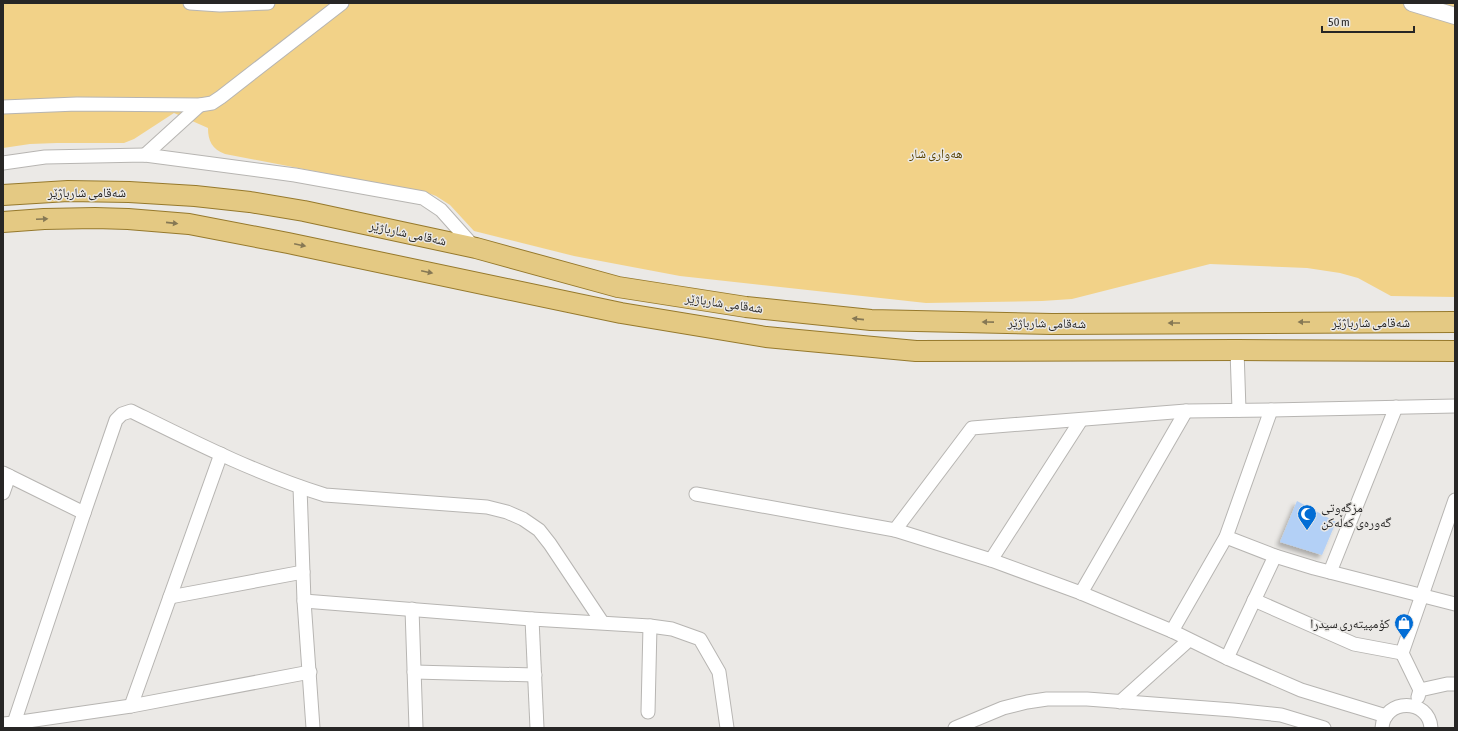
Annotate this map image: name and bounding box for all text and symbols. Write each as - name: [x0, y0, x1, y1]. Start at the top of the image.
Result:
- scale bar: [1322, 8, 1414, 34]
- text: 50 m: [1328, 15, 1350, 29]
- park label: هەواری شار: [908, 146, 963, 162]
- street label: شەقامی شارباژێر: [47, 185, 126, 201]
- one-way arrow: [36, 216, 48, 223]
- street label: شەقامی شارباژێر: [367, 217, 448, 249]
- one-way arrow: [166, 219, 178, 226]
- one-way arrow: [294, 243, 306, 249]
- one-way arrow: [421, 269, 433, 275]
- street label: شەقامی شارباژێر: [683, 290, 764, 317]
- street label: شەقامی شارباژێر: [1007, 315, 1086, 332]
- street label: شەقامی شارباژێر: [1331, 315, 1410, 331]
- one-way arrow: [852, 316, 864, 322]
- one-way arrow: [982, 319, 994, 326]
- one-way arrow: [1298, 319, 1310, 326]
- one-way arrow: [1167, 320, 1180, 326]
- place label: مزگەوتی گەورەی کەڵەکن: [1321, 500, 1392, 531]
- mosque icon: مزگەوتی گەورەی کەڵەکن: [1296, 503, 1318, 531]
- shop icon: کۆمپیتەری سیدرا: [1393, 612, 1415, 640]
- place label: کۆمپیتەری سیدرا: [1310, 616, 1391, 632]

